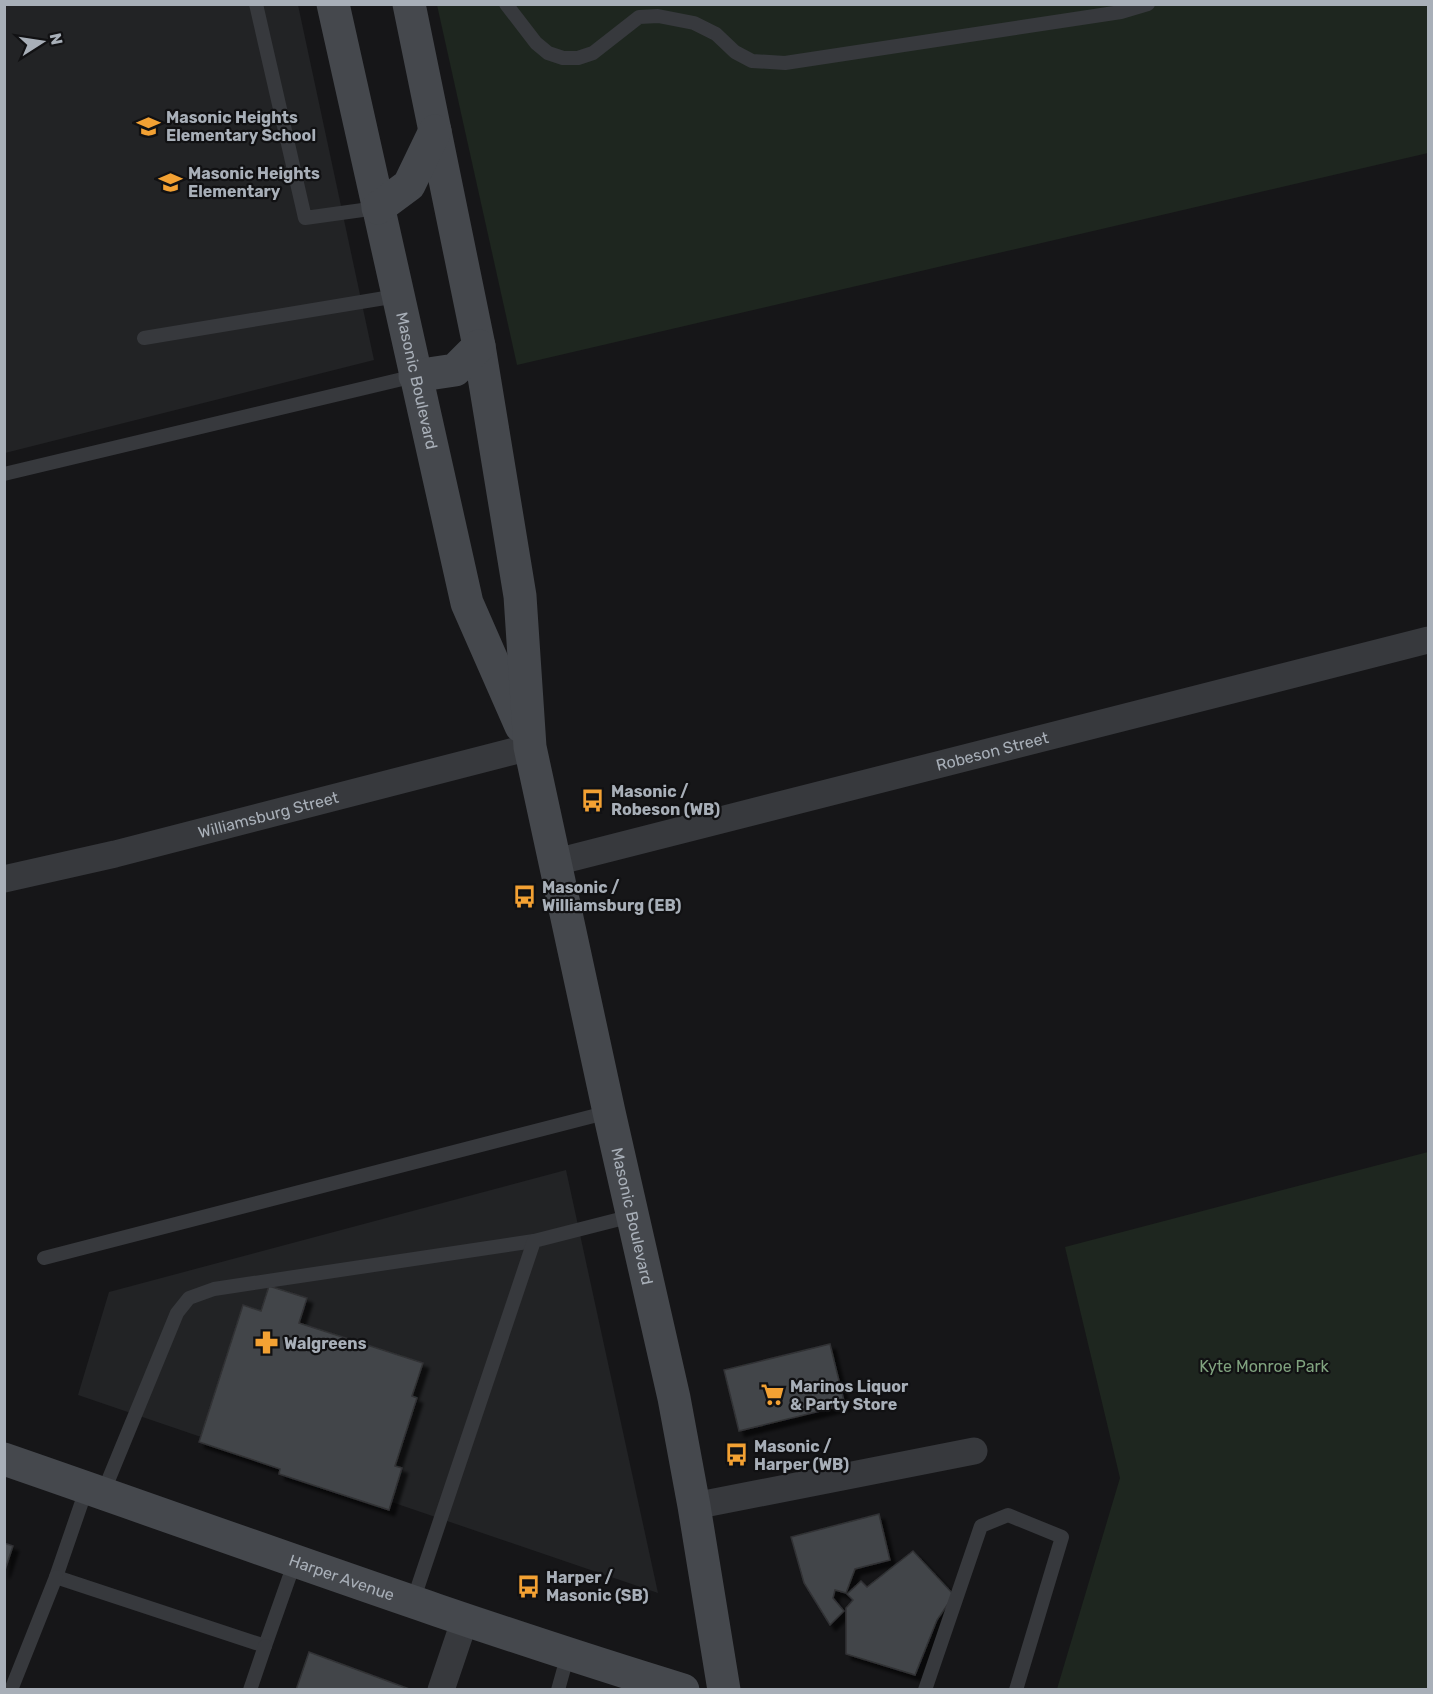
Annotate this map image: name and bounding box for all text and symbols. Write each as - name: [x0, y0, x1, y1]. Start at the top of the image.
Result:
- north arrow: [12, 12, 72, 72]
- text: N: [46, 31, 67, 47]
- place label: Masonic Heights Elementary School: [166, 108, 316, 145]
- school or university icon: Masonic Heights Elementary School: [135, 113, 161, 139]
- place label: Masonic Heights Elementary: [188, 164, 320, 201]
- school or university icon: Masonic Heights Elementary: [157, 169, 183, 195]
- street label: Masonic Boulevard: [393, 310, 442, 451]
- street label: Robeson Street: [934, 728, 1050, 774]
- place label: Masonic / Robeson (WB): [611, 782, 720, 819]
- street label: Williamsburg Street: [196, 787, 341, 842]
- bus stop icon: Masonic / Robeson (WB): [580, 787, 606, 813]
- place label: Masonic / Williamsburg (EB): [542, 878, 682, 915]
- bus stop icon: Masonic / Williamsburg (EB): [511, 883, 537, 909]
- street label: Masonic Boulevard: [608, 1146, 657, 1287]
- pharmacy icon: Walgreens: [253, 1330, 279, 1356]
- place label: Walgreens: [284, 1334, 367, 1353]
- park label: Kyte Monroe Park: [1199, 1357, 1330, 1376]
- place label: Marinos Liquor & Party Store: [790, 1377, 909, 1414]
- supermarket icon: Marinos Liquor & Party Store: [759, 1382, 785, 1408]
- place label: Masonic / Harper (WB): [754, 1437, 849, 1474]
- bus stop icon: Masonic / Harper (WB): [723, 1442, 749, 1468]
- street label: Harper Avenue: [287, 1550, 397, 1604]
- place label: Harper / Masonic (SB): [546, 1568, 649, 1605]
- bus stop icon: Harper / Masonic (SB): [515, 1573, 541, 1599]

